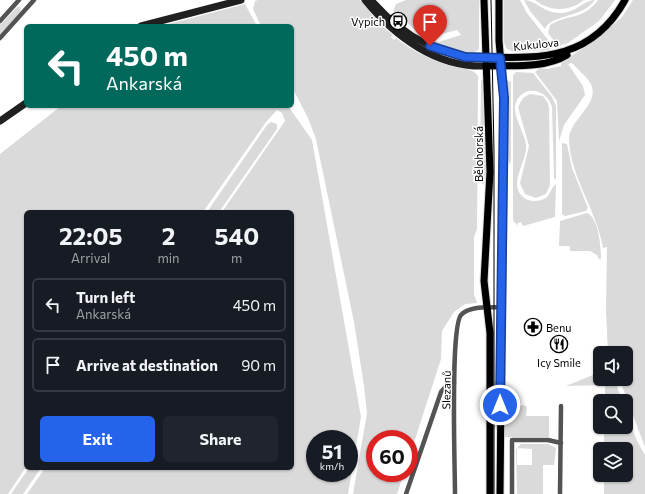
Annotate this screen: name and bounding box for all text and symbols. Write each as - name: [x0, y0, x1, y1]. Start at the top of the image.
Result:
- pin: [413, 5, 447, 46]
- bus stop icon: Vypich: [388, 11, 408, 31]
- icon: arrive: [419, 11, 441, 33]
- place label: Vypich: [351, 15, 385, 28]
- street label: Kukulova: [512, 35, 560, 53]
- text: 450 m: [106, 38, 188, 72]
- icon: left: [40, 40, 92, 92]
- text: Ankarská: [106, 72, 182, 94]
- street label: Bělohorská: [472, 126, 485, 182]
- text: 22:05: [59, 221, 123, 250]
- text: 2: [162, 221, 175, 250]
- text: 540: [214, 221, 259, 250]
- text: Arrival: [71, 250, 110, 266]
- text: min: [157, 250, 180, 266]
- text: m: [231, 250, 242, 266]
- text: Turn left: [76, 288, 135, 306]
- icon: left: [42, 294, 64, 316]
- text: 450 m: [233, 296, 276, 314]
- text: Ankarská: [76, 306, 131, 322]
- pharmacy icon: Benu: [523, 317, 543, 337]
- place label: Benu: [546, 321, 571, 334]
- restaurant icon: Icy Smile: [549, 334, 569, 354]
- map controls: [593, 346, 633, 482]
- button: sound: [593, 346, 633, 386]
- icon: arrive: [42, 354, 64, 376]
- text: Arrive at destination: [76, 356, 218, 374]
- text: 90 m: [241, 356, 276, 374]
- place label: Icy Smile: [537, 356, 581, 369]
- street label: Slezanů: [439, 371, 453, 409]
- position arrow: [479, 384, 521, 426]
- button: search: [593, 394, 633, 434]
- button: Exit: [40, 416, 155, 462]
- button: Share: [163, 416, 278, 462]
- speed limit sign: 60: [366, 430, 418, 482]
- text: 51: [322, 439, 342, 463]
- button: layers: [593, 442, 633, 482]
- text: km/h: [320, 460, 344, 472]

